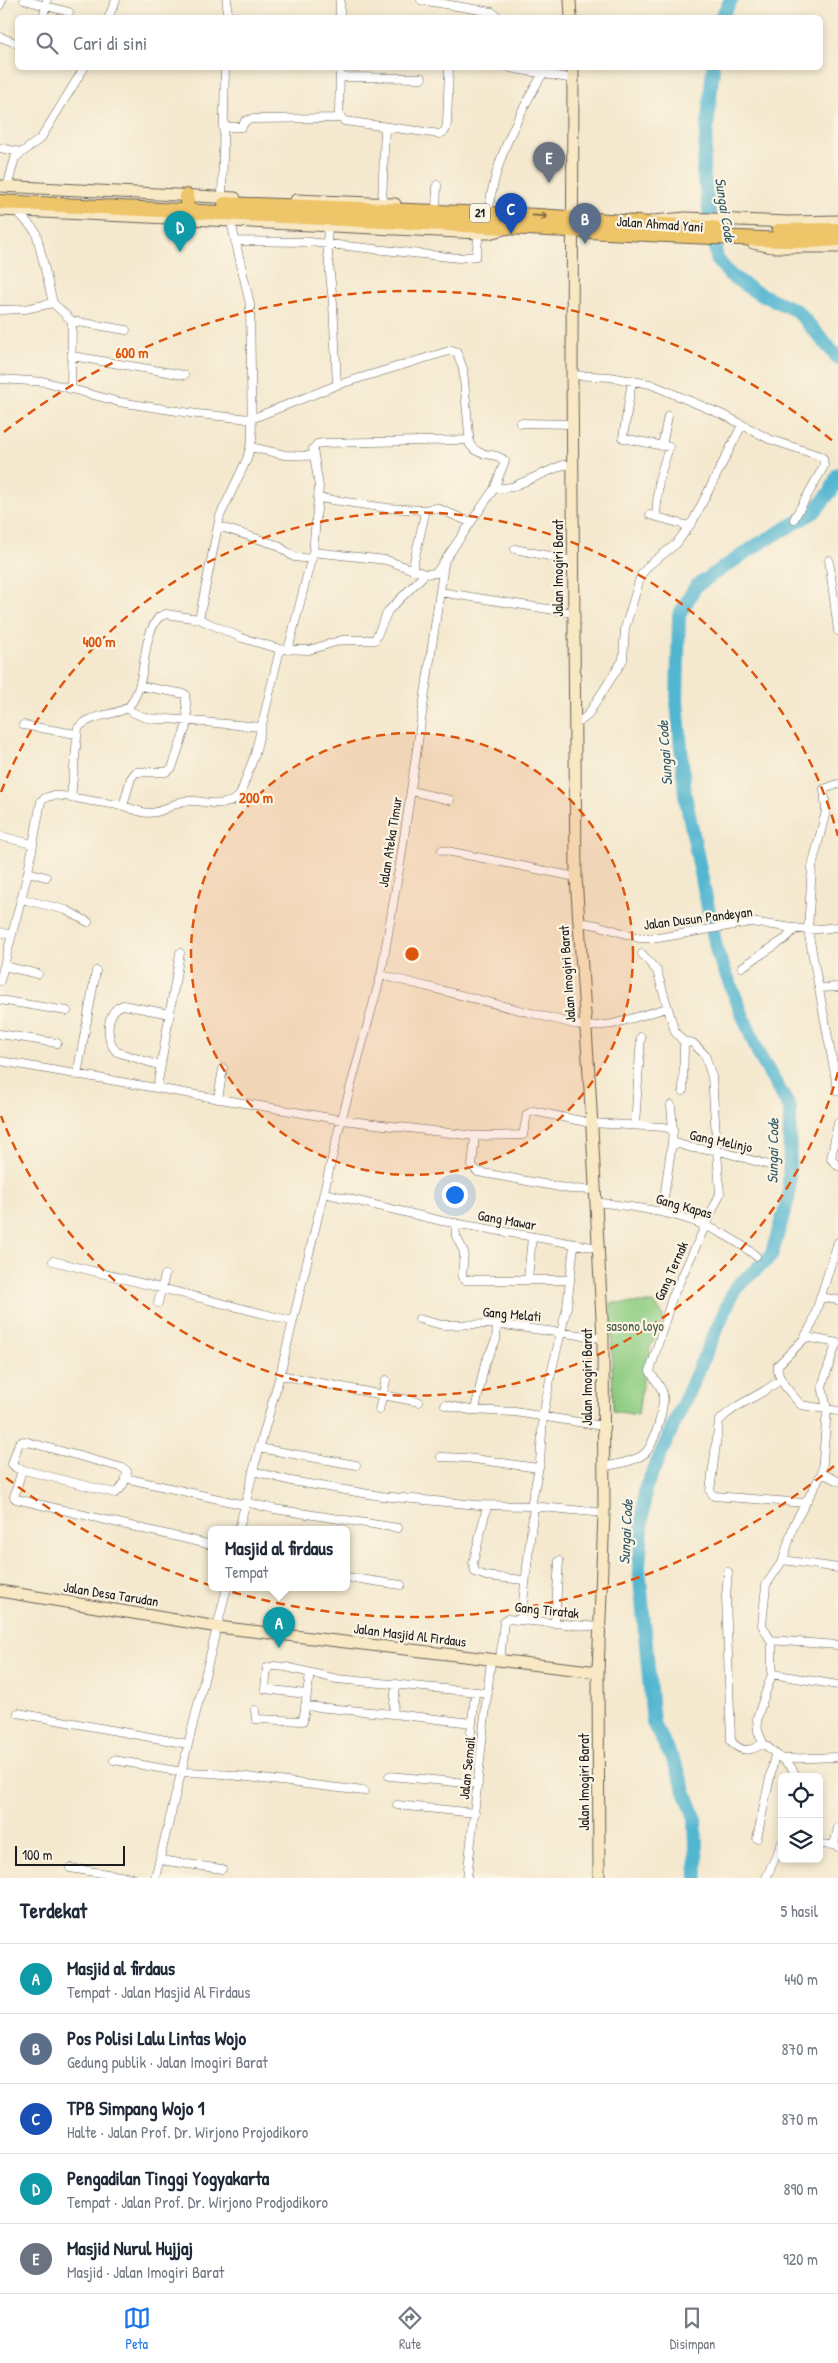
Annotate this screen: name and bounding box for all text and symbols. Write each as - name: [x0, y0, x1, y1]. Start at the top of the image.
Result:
- search box: [15, 15, 823, 70]
- icon: search: [33, 29, 61, 57]
- text: Cari di sini: [73, 30, 147, 56]
- pin: E: [533, 142, 565, 183]
- water label: Sungai Code: [710, 176, 741, 245]
- pin: C: [495, 193, 527, 234]
- pin: B: [569, 203, 601, 244]
- road number: 21: [470, 204, 490, 222]
- pin: D: [164, 211, 196, 252]
- street label: Jalan Ahmad Yani: [616, 211, 704, 236]
- one-way arrow: [532, 212, 548, 221]
- text: 600 m: [115, 342, 149, 363]
- street label: Jalan Imogiri Barat: [548, 519, 568, 617]
- text: 400 m: [83, 631, 115, 652]
- water label: Sungai Code: [652, 719, 677, 786]
- text: 200 m: [239, 787, 273, 808]
- street label: Jalan Ateka Timur: [373, 795, 406, 889]
- street label: Jalan Dusun Pandeyan: [642, 901, 754, 935]
- street label: Jalan Imogiri Barat: [554, 925, 580, 1023]
- centre of rings: [403, 945, 421, 963]
- water label: Sungai Code: [761, 1117, 784, 1184]
- street label: Gang Melinjo: [688, 1125, 755, 1158]
- your location: [442, 1182, 468, 1208]
- street label: Gang Kapas: [654, 1188, 714, 1224]
- street label: Gang Mawar: [476, 1205, 538, 1235]
- street label: Gang Ternak: [649, 1238, 693, 1304]
- street label: Gang Melati: [482, 1301, 542, 1327]
- park label: sasono loyo: [606, 1316, 664, 1336]
- street label: Jalan Imogiri Barat: [577, 1328, 597, 1426]
- water label: Sungai Code: [613, 1498, 638, 1565]
- popup: [208, 1526, 350, 1591]
- text: Masjid al firdaus: [225, 1535, 333, 1561]
- text: Tempat: [225, 1561, 268, 1583]
- street label: Jalan Desa Tarudan: [62, 1577, 160, 1610]
- street label: Gang Tiratak: [514, 1597, 580, 1623]
- pin: A: [263, 1607, 295, 1648]
- street label: Jalan Masjid Al Firdaus: [353, 1618, 467, 1652]
- street label: Jalan Imogiri Barat: [574, 1733, 594, 1831]
- street label: Jalan Semail: [454, 1735, 479, 1800]
- map controls: [778, 1773, 823, 1863]
- button: locate: [778, 1773, 823, 1818]
- button: layers: [778, 1818, 823, 1863]
- scale bar: [15, 1843, 125, 1866]
- text: 100 m: [22, 1845, 52, 1864]
- text: Terdekat: [20, 1896, 87, 1925]
- text: 5 hasil: [781, 1900, 818, 1922]
- text: Masjid al firdaus: [67, 1955, 175, 1981]
- text: A: [32, 1968, 40, 1990]
- text: 440 m: [784, 1968, 818, 1990]
- text: Tempat · Jalan Masjid Al Firdaus: [67, 1981, 250, 2003]
- text: Pos Polisi Lalu Lintas Wojo: [67, 2025, 246, 2051]
- text: B: [32, 2038, 40, 2060]
- text: 870 m: [781, 2038, 818, 2060]
- text: Gedung publik · Jalan Imogiri Barat: [67, 2051, 268, 2073]
- text: TPB Simpang Wojo 1: [67, 2095, 205, 2121]
- text: C: [32, 2108, 40, 2130]
- text: 870 m: [781, 2108, 818, 2130]
- text: Halte · Jalan Prof. Dr. Wirjono Projodikoro: [67, 2121, 308, 2143]
- text: Pengadilan Tinggi Yogyakarta: [67, 2165, 269, 2191]
- text: D: [32, 2178, 40, 2200]
- text: 890 m: [783, 2178, 818, 2200]
- text: Tempat · Jalan Prof. Dr. Wirjono Prodjodikoro: [67, 2191, 328, 2213]
- text: Masjid Nurul Hujjaj: [67, 2235, 193, 2261]
- text: E: [32, 2248, 40, 2270]
- text: 920 m: [783, 2248, 818, 2270]
- text: Masjid · Jalan Imogiri Barat: [67, 2261, 224, 2283]
- tab: Peta: [123, 2304, 151, 2353]
- tab: Rute: [396, 2304, 424, 2353]
- tab: Disimpan: [670, 2304, 715, 2353]

